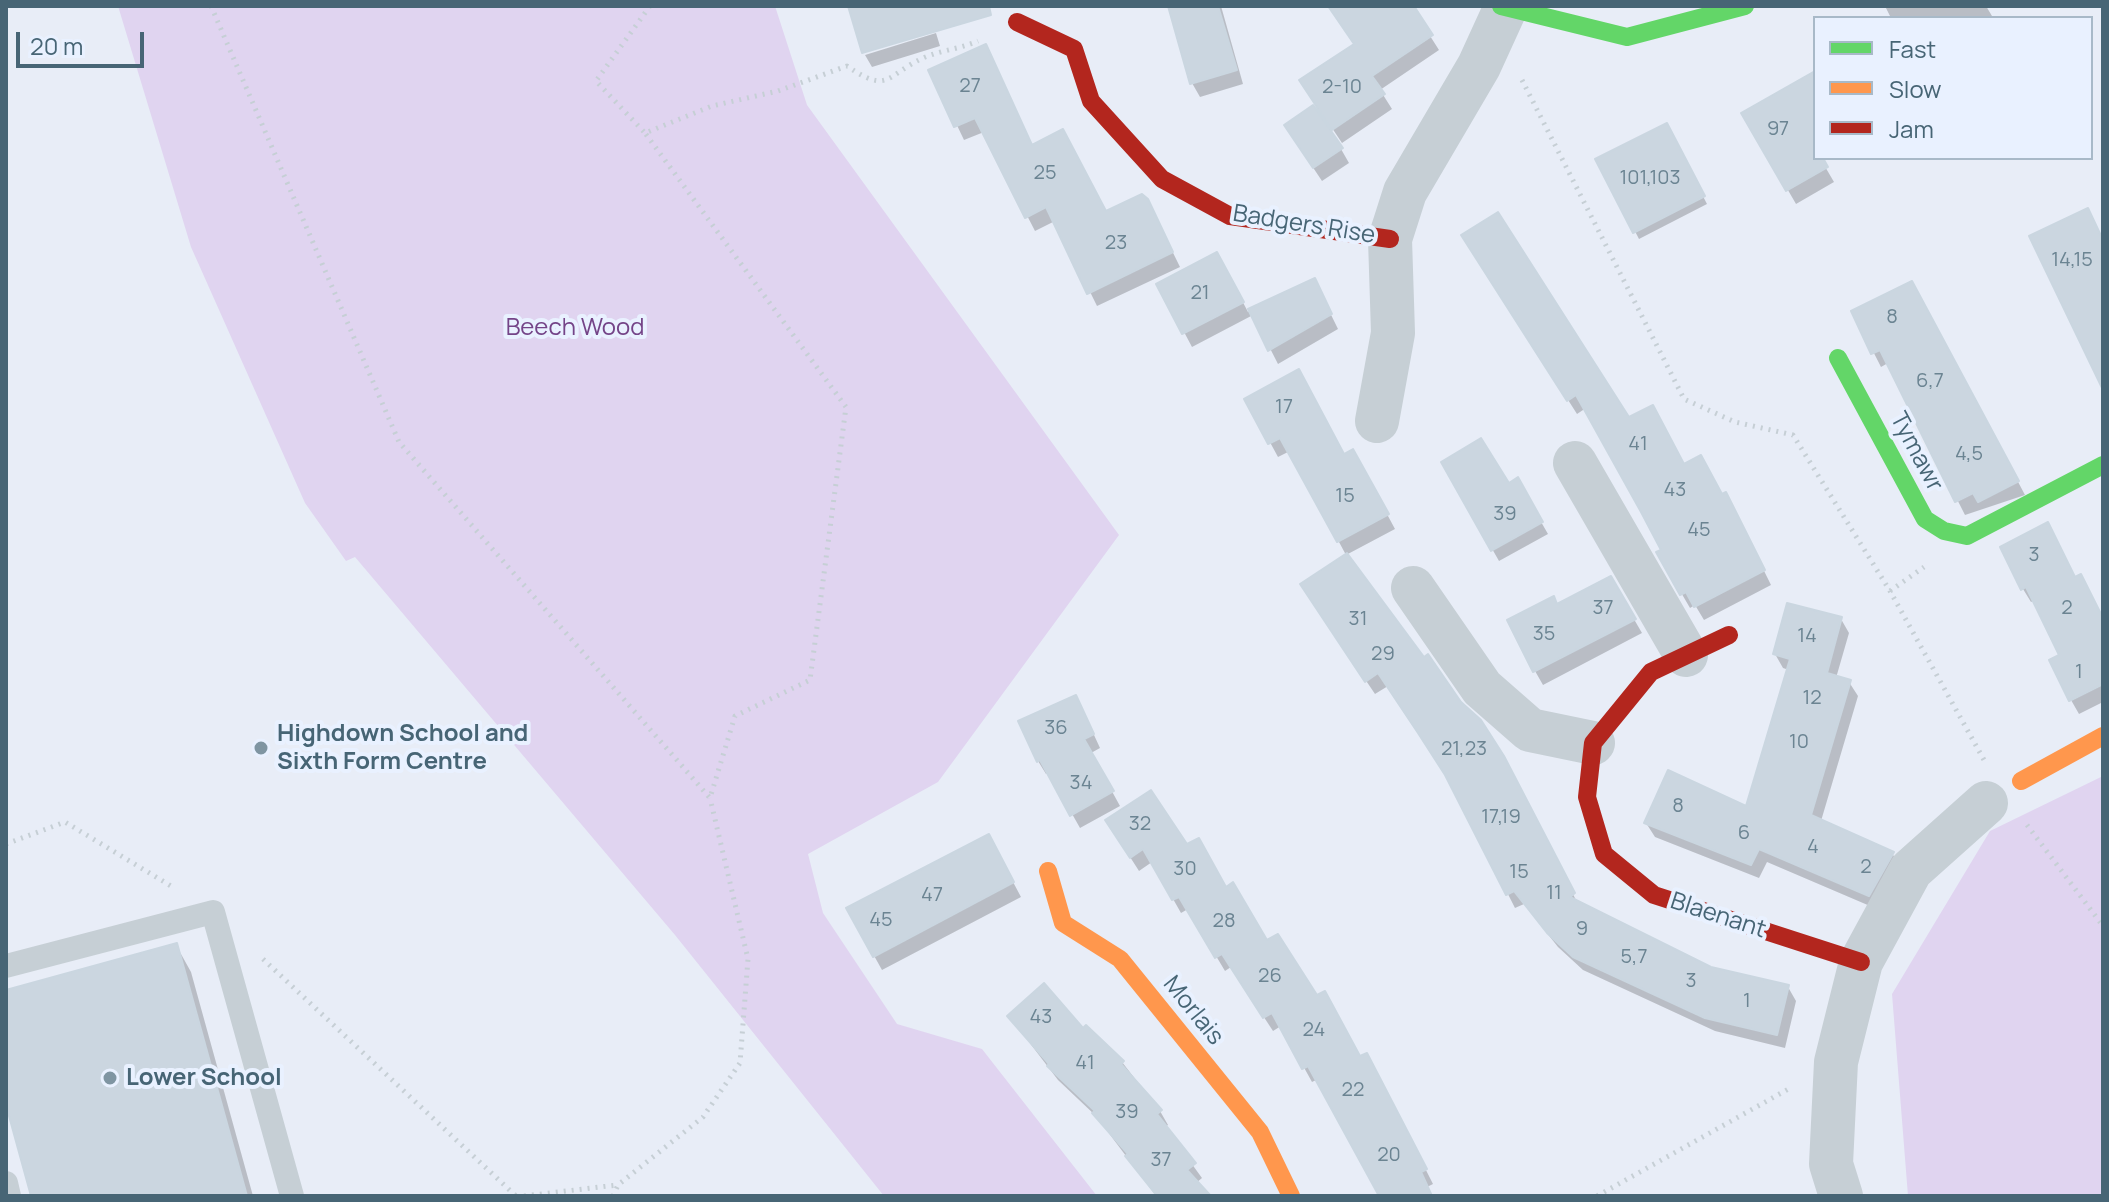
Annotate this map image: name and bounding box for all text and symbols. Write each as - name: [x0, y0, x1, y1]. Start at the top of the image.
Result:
- scale bar: [20, 16, 148, 66]
- legend: [1813, 16, 2093, 160]
- text: 20 m: [30, 29, 83, 62]
- text: Fast: [1889, 32, 1936, 65]
- text: Slow: [1889, 72, 1942, 105]
- house number: 27: [959, 74, 981, 98]
- house number: 2-10: [1322, 75, 1362, 99]
- text: Jam: [1889, 112, 1934, 145]
- house number: 97: [1767, 117, 1789, 141]
- house number: 25: [1034, 161, 1056, 185]
- house number: 101,103: [1620, 166, 1680, 190]
- street label: Badgers Rise: [1231, 200, 1377, 250]
- house number: 23: [1105, 231, 1127, 255]
- house number: 14,15: [2051, 248, 2093, 272]
- house number: 21: [1190, 281, 1210, 305]
- house number: 8: [1886, 305, 1898, 329]
- park label: Beech Wood: [506, 314, 644, 342]
- house number: 6,7: [1916, 369, 1944, 393]
- house number: 17: [1275, 395, 1293, 419]
- street label: Tymawr: [1883, 407, 1949, 497]
- house number: 41: [1628, 432, 1648, 456]
- house number: 4,5: [1955, 442, 1983, 466]
- house number: 43: [1664, 478, 1686, 502]
- house number: 15: [1335, 484, 1355, 508]
- house number: 39: [1493, 502, 1517, 526]
- house number: 45: [1687, 518, 1711, 542]
- house number: 3: [2028, 543, 2040, 567]
- house number: 37: [1592, 596, 1614, 620]
- house number: 2: [2061, 596, 2073, 620]
- house number: 31: [1349, 607, 1367, 631]
- house number: 35: [1533, 622, 1555, 646]
- house number: 14: [1797, 624, 1817, 648]
- house number: 29: [1371, 642, 1395, 666]
- house number: 1: [2075, 660, 2083, 684]
- house number: 12: [1802, 686, 1822, 710]
- house number: 36: [1044, 716, 1068, 740]
- place label: Highdown School and Sixth Form Centre: [277, 720, 528, 776]
- house number: 10: [1789, 730, 1809, 754]
- house number: 21,23: [1441, 737, 1487, 761]
- marker: Highdown School and Sixth Form Centre: [252, 739, 270, 757]
- house number: 34: [1070, 771, 1092, 795]
- house number: 8: [1672, 794, 1684, 818]
- house number: 17,19: [1481, 805, 1521, 829]
- house number: 32: [1129, 812, 1151, 836]
- house number: 6: [1738, 821, 1750, 845]
- house number: 4: [1807, 835, 1819, 859]
- house number: 2: [1860, 855, 1872, 879]
- house number: 30: [1173, 857, 1197, 881]
- house number: 15: [1509, 860, 1529, 884]
- house number: 11: [1546, 881, 1562, 905]
- house number: 47: [921, 883, 943, 907]
- street label: Blaenant: [1667, 887, 1769, 945]
- house number: 45: [869, 908, 893, 932]
- house number: 28: [1212, 909, 1236, 933]
- house number: 9: [1576, 917, 1588, 941]
- house number: 5,7: [1621, 945, 1647, 969]
- house number: 26: [1258, 964, 1282, 988]
- house number: 3: [1685, 969, 1697, 993]
- street label: Morlais: [1157, 971, 1229, 1051]
- house number: 1: [1743, 989, 1751, 1013]
- house number: 43: [1030, 1005, 1052, 1029]
- house number: 24: [1303, 1018, 1325, 1042]
- house number: 41: [1075, 1051, 1095, 1075]
- place label: Lower School: [126, 1064, 282, 1092]
- marker: Lower School: [101, 1069, 119, 1087]
- house number: 22: [1342, 1078, 1364, 1102]
- house number: 39: [1115, 1100, 1139, 1124]
- house number: 20: [1377, 1143, 1401, 1167]
- house number: 37: [1150, 1148, 1172, 1172]

